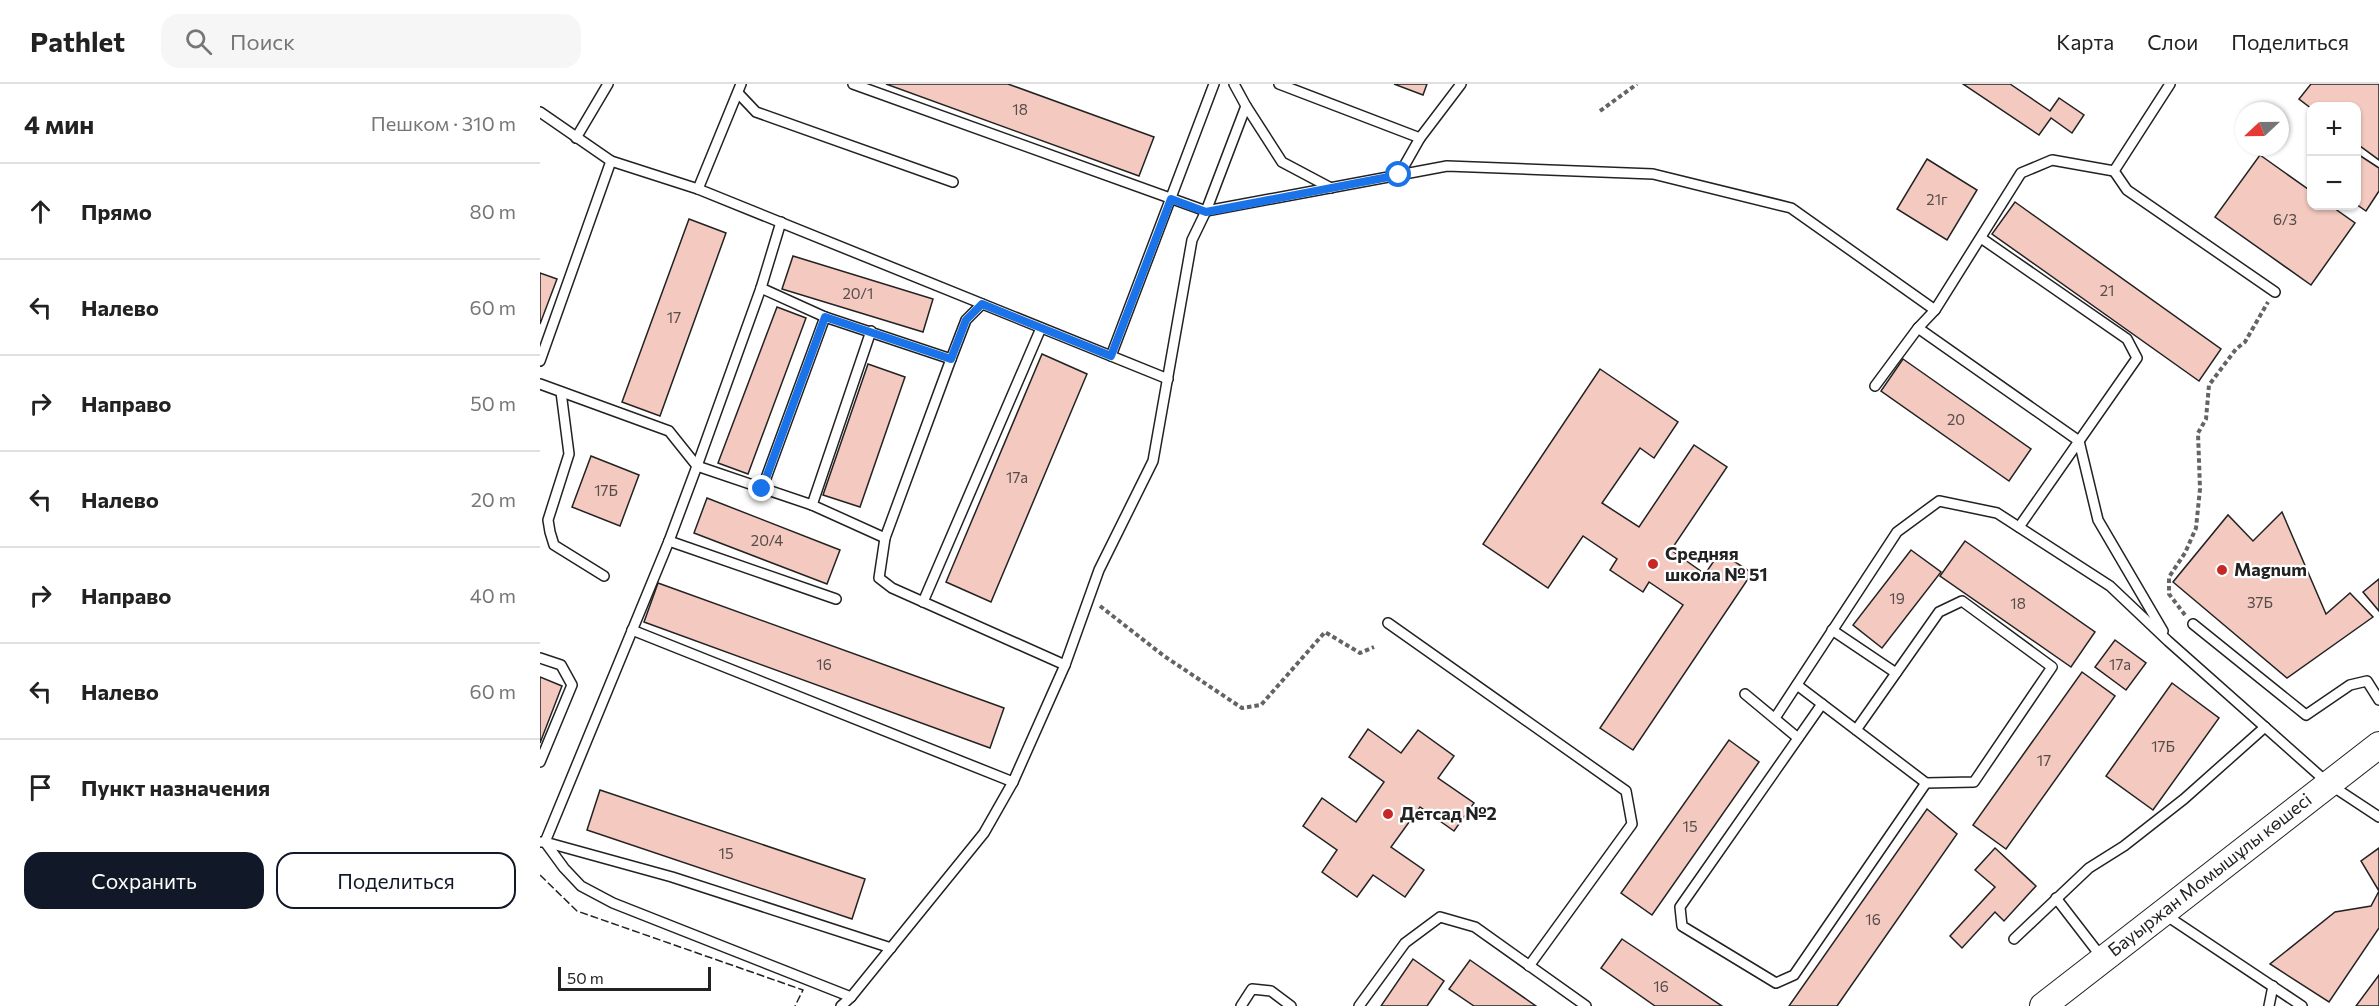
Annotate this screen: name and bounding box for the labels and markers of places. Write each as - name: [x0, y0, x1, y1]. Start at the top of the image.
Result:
- place label: Средняя школа № 51: [1665, 542, 1768, 585]
- marker: Средняя школа № 51: [1646, 557, 1660, 571]
- place label: Magnum: [2234, 558, 2307, 580]
- marker: Magnum: [2215, 563, 2229, 577]
- place label: Детсад №2: [1400, 802, 1497, 824]
- marker: Детсад №2: [1381, 807, 1395, 821]

